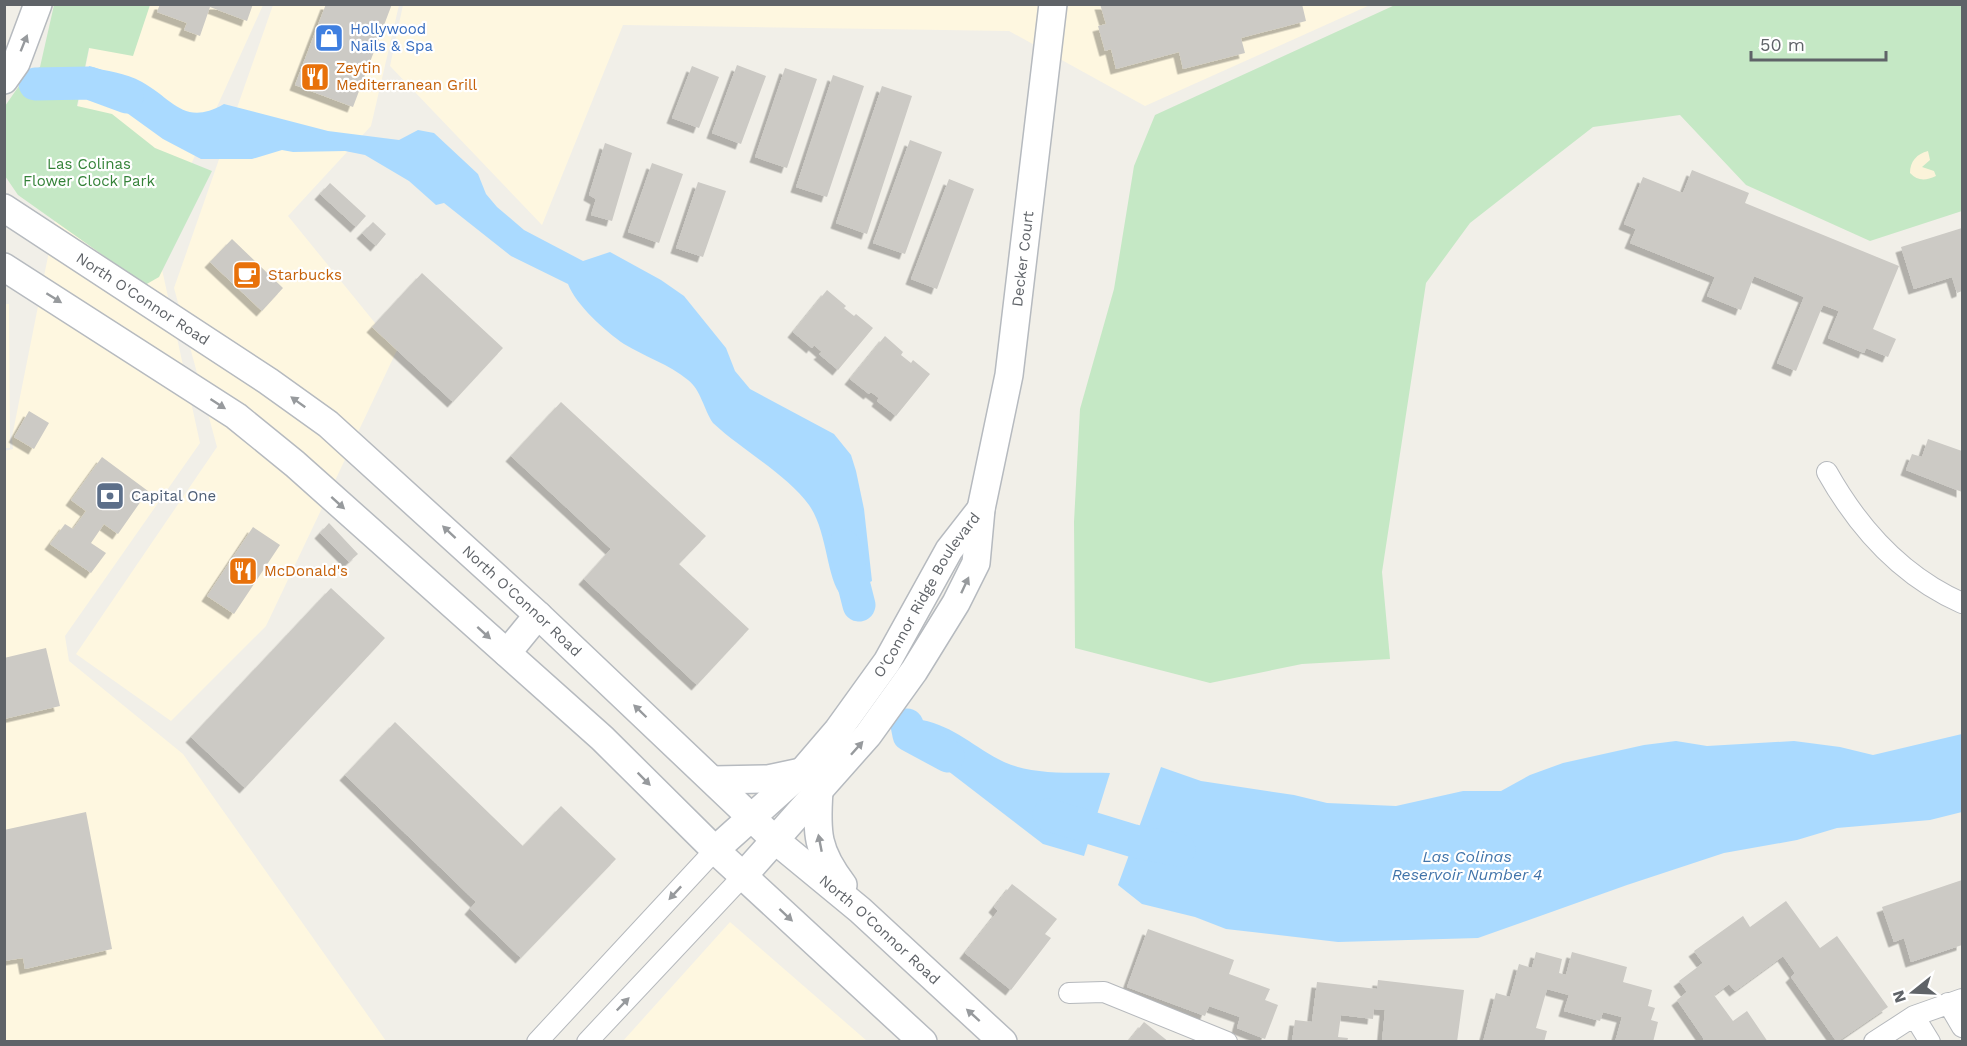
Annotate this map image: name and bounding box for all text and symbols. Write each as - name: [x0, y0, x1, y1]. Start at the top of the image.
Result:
- place label: Hollywood Nails & Spa: [350, 20, 433, 55]
- shop icon: Hollywood Nails & Spa: [313, 22, 345, 54]
- scale bar: [1751, 24, 1886, 62]
- one-way arrow: [19, 34, 29, 52]
- text: 50 m: [1760, 34, 1805, 55]
- place label: Zeytin Mediterranean Grill: [336, 59, 478, 94]
- restaurant icon: Zeytin Mediterranean Grill: [299, 61, 331, 93]
- park label: Las Colinas Flower Clock Park: [23, 155, 156, 190]
- street label: Decker Court: [1008, 209, 1037, 308]
- street label: North O'Connor Road: [73, 249, 213, 349]
- cafe icon: Starbucks: [231, 259, 263, 291]
- place label: Starbucks: [268, 266, 342, 284]
- one-way arrow: [46, 292, 62, 303]
- one-way arrow: [291, 396, 307, 408]
- one-way arrow: [209, 398, 225, 410]
- bank icon: Capital One: [94, 480, 126, 512]
- place label: Capital One: [131, 487, 216, 505]
- one-way arrow: [330, 496, 345, 509]
- street label: O'Connor Ridge Boulevard: [870, 509, 984, 681]
- one-way arrow: [441, 525, 456, 539]
- street label: North O'Connor Road: [459, 542, 585, 660]
- restaurant icon: McDonald's: [227, 555, 259, 587]
- place label: McDonald's: [264, 562, 348, 580]
- one-way arrow: [960, 577, 969, 594]
- one-way arrow: [476, 626, 491, 640]
- one-way arrow: [634, 704, 648, 718]
- one-way arrow: [850, 740, 864, 755]
- one-way arrow: [637, 772, 651, 786]
- one-way arrow: [815, 833, 824, 852]
- water label: Las Colinas Reservoir Number 4: [1392, 847, 1542, 884]
- street label: North O'Connor Road: [816, 871, 944, 988]
- one-way arrow: [669, 885, 683, 899]
- one-way arrow: [779, 908, 794, 922]
- north arrow: [1883, 962, 1943, 1022]
- text: N: [1888, 988, 1910, 1005]
- one-way arrow: [616, 998, 630, 1012]
- one-way arrow: [966, 1009, 981, 1022]

